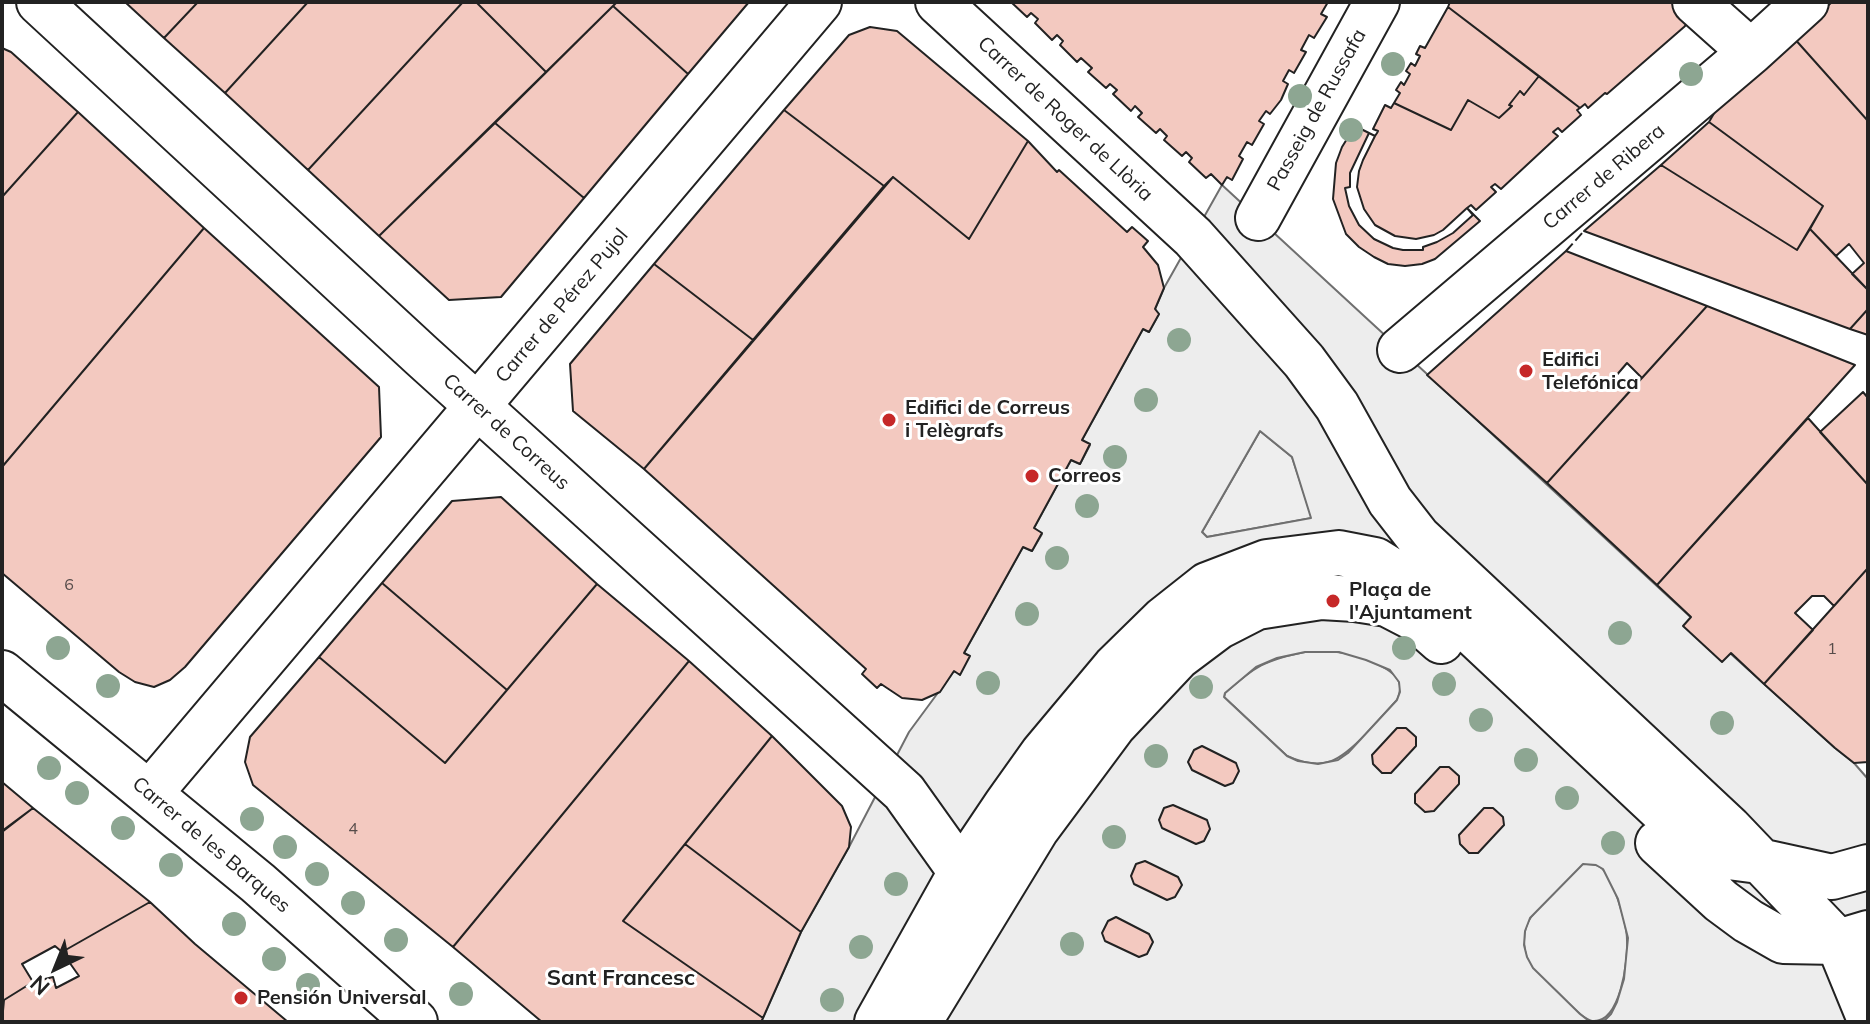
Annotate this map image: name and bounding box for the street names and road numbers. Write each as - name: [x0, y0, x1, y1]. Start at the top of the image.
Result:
- street label: Passeig de Russafa: [1263, 25, 1371, 195]
- street label: Carrer de Roger de Llòria: [972, 32, 1158, 206]
- street label: Carrer de Ribera: [1538, 119, 1670, 235]
- street label: Carrer de Pérez Pujol: [491, 224, 633, 388]
- street label: Carrer de Correus: [438, 369, 574, 495]
- street label: Carrer de les Barques: [127, 772, 295, 918]

